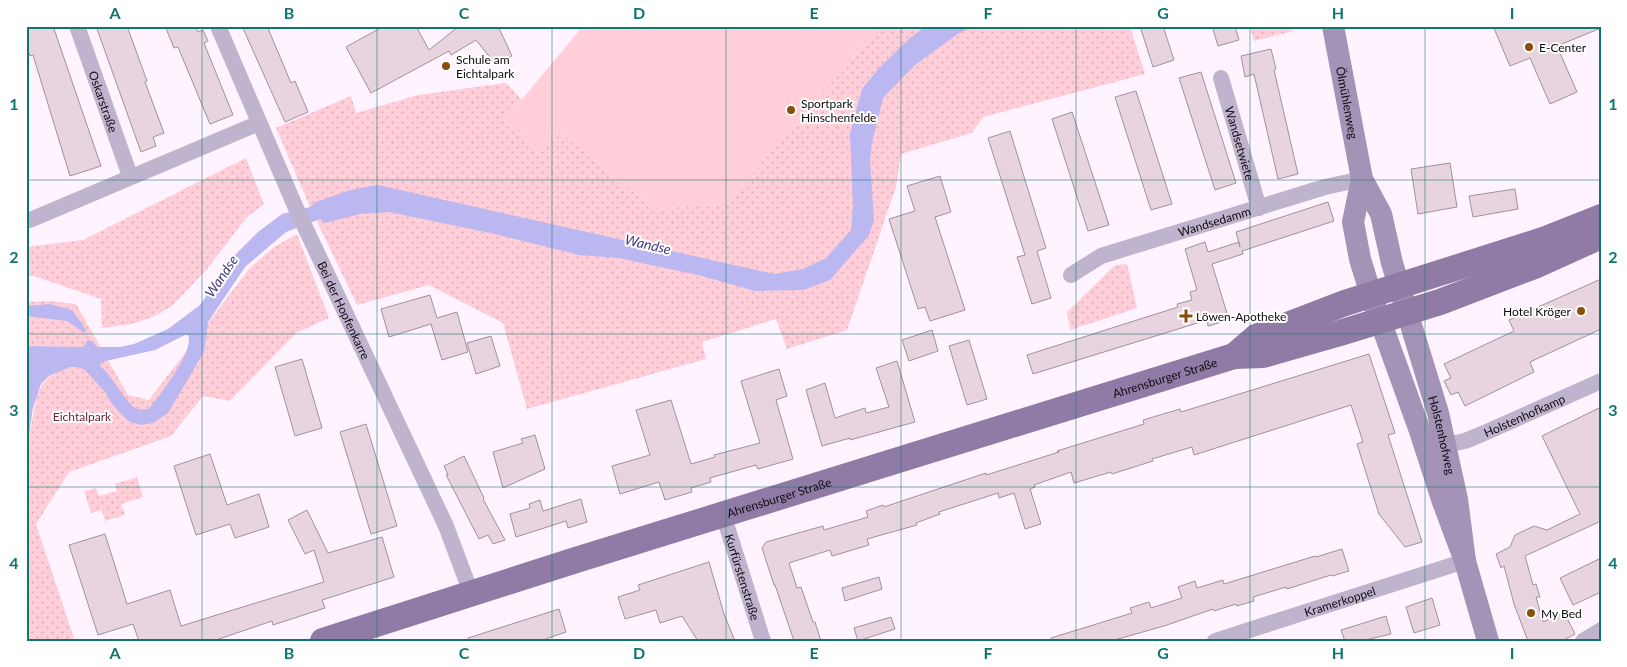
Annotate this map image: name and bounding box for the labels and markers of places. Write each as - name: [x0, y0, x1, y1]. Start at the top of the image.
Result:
- place label: E-Center: [1539, 40, 1587, 55]
- marker: E-Center: [1523, 41, 1535, 53]
- place label: Schule am Eichtalpark: [456, 52, 515, 81]
- marker: Schule am Eichtalpark: [440, 60, 452, 72]
- place label: Sportpark Hinschenfelde: [801, 96, 876, 125]
- marker: Sportpark Hinschenfelde: [785, 104, 797, 116]
- place label: Hotel Kröger: [1503, 304, 1572, 319]
- marker: Hotel Kröger: [1575, 305, 1587, 317]
- place label: Löwen-Apotheke: [1196, 309, 1286, 324]
- marker: Löwen-Apotheke: [1180, 310, 1192, 322]
- place label: My Bed: [1541, 606, 1582, 621]
- marker: My Bed: [1525, 607, 1537, 619]

